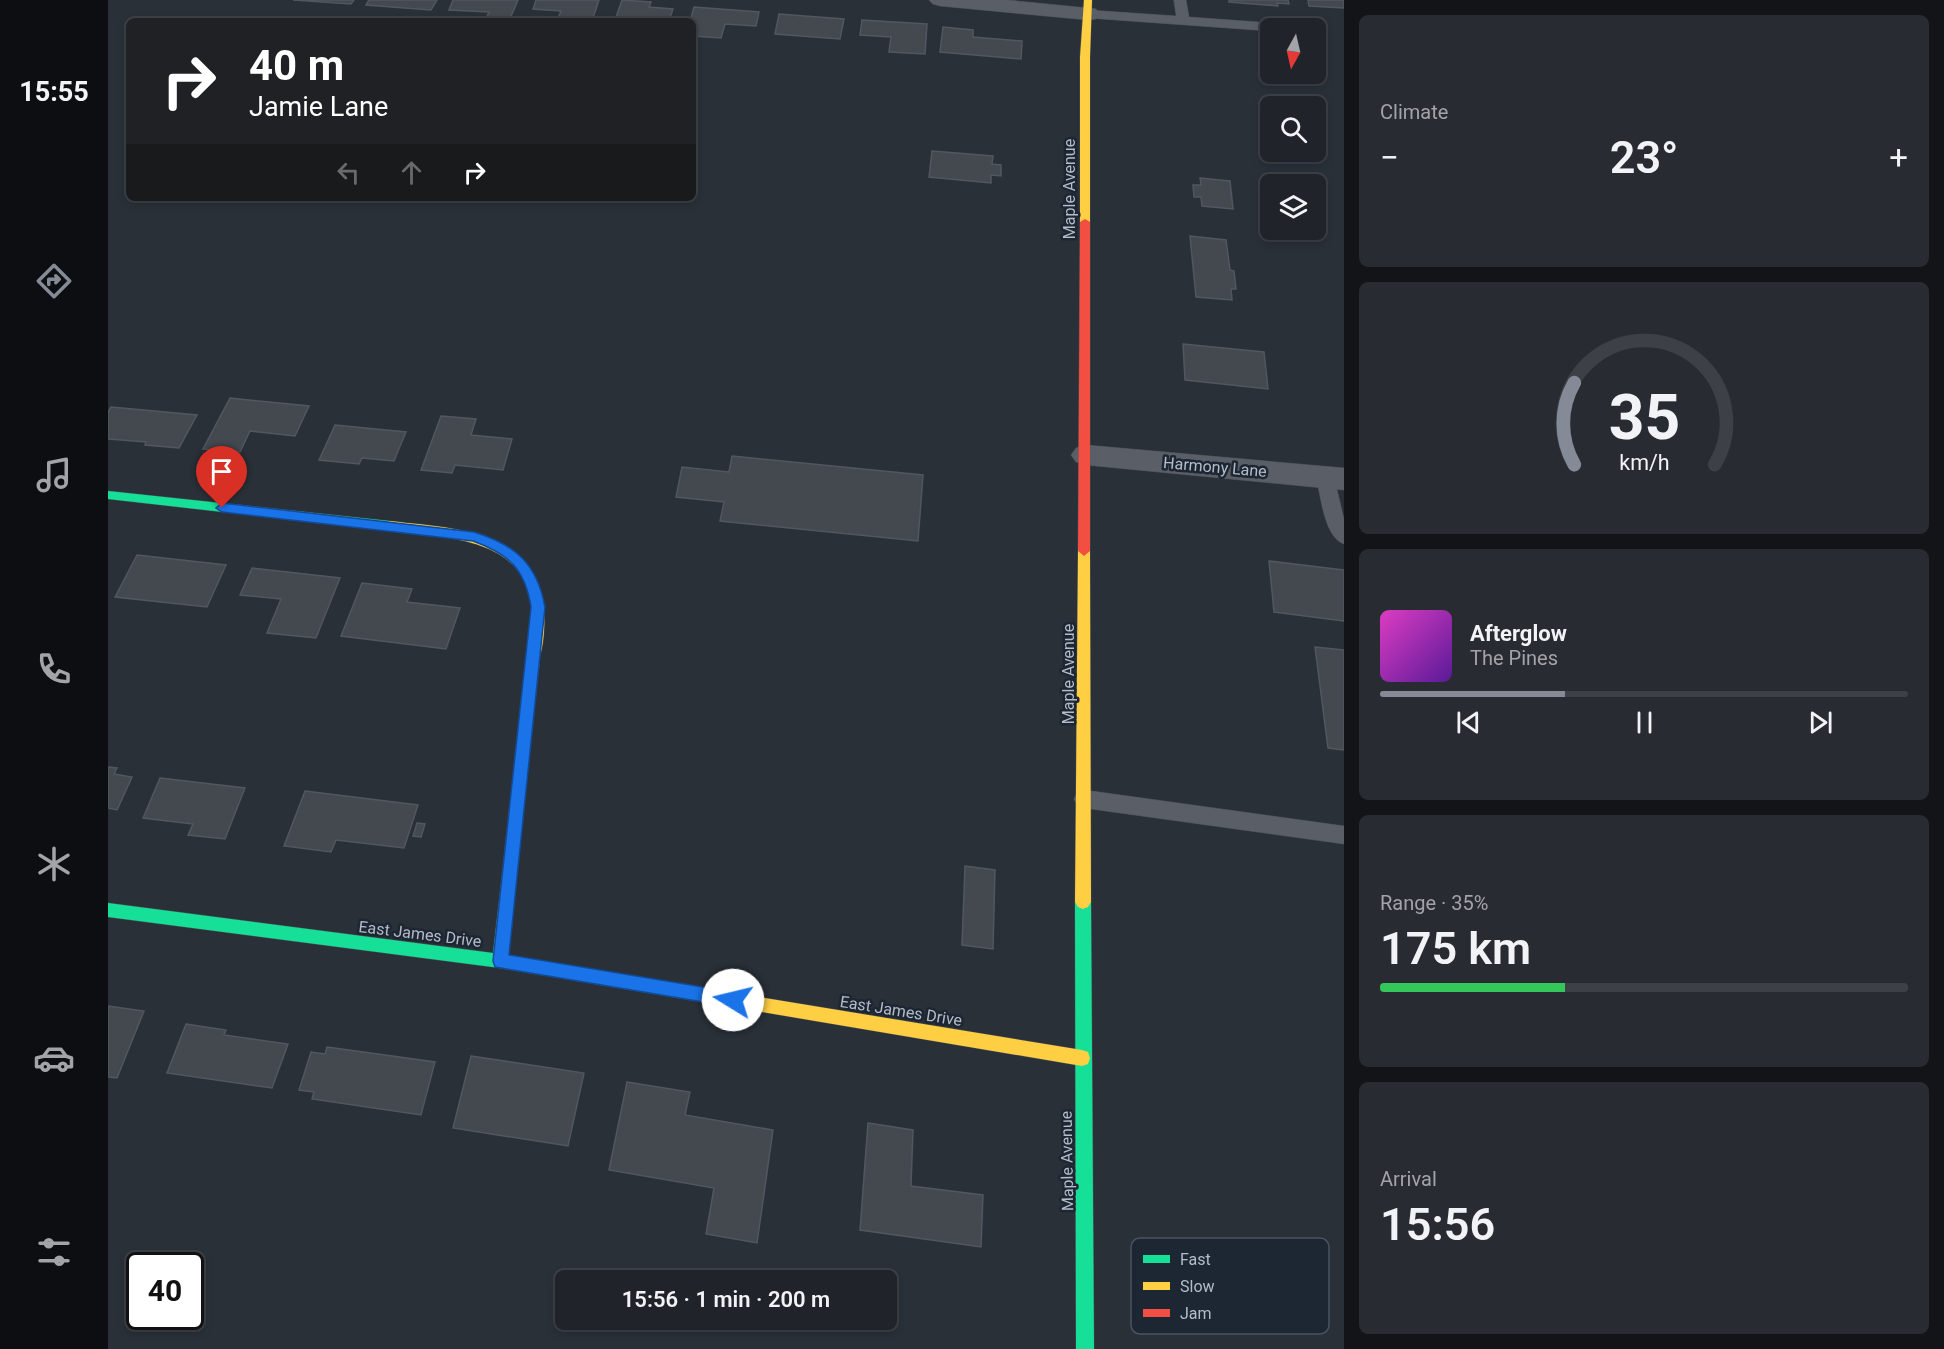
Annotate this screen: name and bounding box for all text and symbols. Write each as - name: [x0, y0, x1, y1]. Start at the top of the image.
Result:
- north arrow: [1260, 18, 1326, 84]
- map controls: [1260, 18, 1326, 240]
- text: 40 m: [249, 41, 344, 90]
- icon: right: [150, 42, 228, 120]
- text: 15:55: [19, 76, 89, 108]
- text: Jamie Lane: [249, 91, 388, 123]
- button: search: [1260, 96, 1326, 162]
- text: Climate: [1380, 100, 1448, 124]
- text: 23°: [1610, 131, 1678, 184]
- text: −: [1380, 138, 1399, 177]
- text: +: [1889, 138, 1908, 177]
- street label: Maple Avenue: [1060, 139, 1079, 239]
- icon: left: [332, 156, 365, 189]
- icon: ahead: [395, 156, 428, 189]
- icon: right: [458, 156, 491, 189]
- button: layers: [1260, 174, 1326, 240]
- icon: directions: [33, 260, 75, 302]
- text: 35: [1608, 381, 1680, 454]
- pin: [196, 446, 247, 508]
- text: km/h: [1619, 450, 1669, 475]
- street label: Harmony Lane: [1163, 453, 1267, 481]
- icon: music: [33, 454, 75, 496]
- icon: arrive: [205, 455, 238, 488]
- text: Afterglow: [1470, 621, 1567, 646]
- street label: Maple Avenue: [1059, 624, 1078, 724]
- text: The Pines: [1470, 646, 1558, 670]
- icon: phone: [33, 648, 75, 690]
- icon: previous: [1452, 706, 1485, 739]
- icon: pause: [1628, 706, 1661, 739]
- icon: next: [1804, 706, 1837, 739]
- icon: climate: [33, 843, 75, 885]
- text: Range · 35%: [1380, 891, 1488, 915]
- street label: East James Drive: [358, 917, 482, 951]
- text: 175 km: [1380, 922, 1531, 975]
- position arrow: [701, 968, 765, 1032]
- street label: East James Drive: [839, 992, 963, 1030]
- icon: car: [33, 1037, 75, 1079]
- street label: Maple Avenue: [1057, 1111, 1077, 1211]
- text: Arrival: [1380, 1167, 1437, 1191]
- text: 15:56: [1380, 1198, 1495, 1251]
- icon: filters: [33, 1231, 75, 1273]
- legend: [1131, 1238, 1329, 1334]
- text: Fast: [1180, 1250, 1211, 1269]
- speed limit sign: 40: [126, 1252, 204, 1330]
- text: Slow: [1180, 1277, 1215, 1296]
- text: 15:56 · 1 min · 200 m: [622, 1287, 830, 1312]
- text: Jam: [1180, 1304, 1212, 1323]

